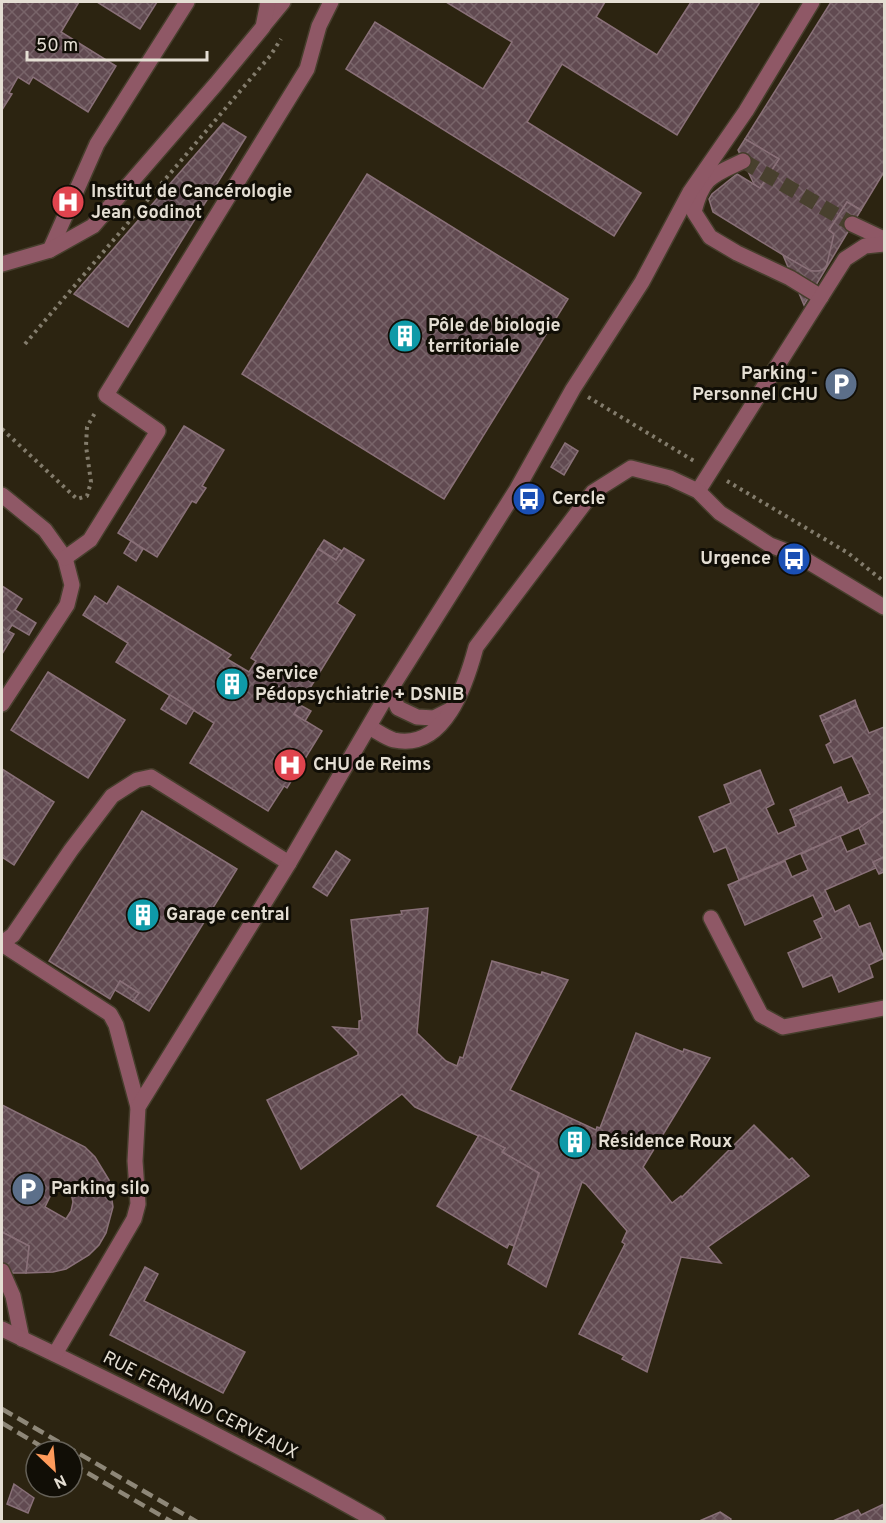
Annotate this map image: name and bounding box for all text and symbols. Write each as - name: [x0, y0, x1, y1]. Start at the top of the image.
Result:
- scale bar: [27, 24, 207, 62]
- text: 50 m: [36, 35, 78, 58]
- place label: Institut de Cancérologie Jean Godinot: [91, 181, 292, 225]
- hospital icon: Institut de Cancérologie Jean Godinot: [50, 184, 86, 220]
- place label: Pôle de biologie territoriale: [428, 315, 561, 359]
- building icon: Pôle de biologie territoriale: [387, 318, 423, 354]
- place label: Parking - Personnel CHU: [692, 363, 818, 407]
- parking icon: Parking - Personnel CHU: [823, 366, 859, 402]
- bus stop icon: Cercle: [511, 481, 547, 517]
- place label: Cercle: [552, 488, 606, 511]
- bus stop icon: Urgence: [776, 541, 812, 577]
- place label: Urgence: [700, 548, 771, 571]
- place label: Service Pédopsychiatrie + DSNIB: [255, 663, 464, 707]
- building icon: Service Pédopsychiatrie + DSNIB: [214, 666, 250, 702]
- hospital icon: CHU de Reims: [272, 747, 308, 783]
- place label: CHU de Reims: [313, 754, 431, 777]
- building icon: Garage central: [125, 897, 161, 933]
- place label: Garage central: [166, 904, 290, 927]
- building icon: Résidence Roux: [557, 1124, 593, 1160]
- place label: Résidence Roux: [598, 1131, 732, 1154]
- parking icon: Parking silo: [10, 1171, 46, 1207]
- place label: Parking silo: [51, 1178, 150, 1201]
- street label: RUE FERNAND CERVEAUX: [99, 1347, 302, 1465]
- north arrow: [24, 1439, 84, 1499]
- text: N: [50, 1469, 69, 1492]

